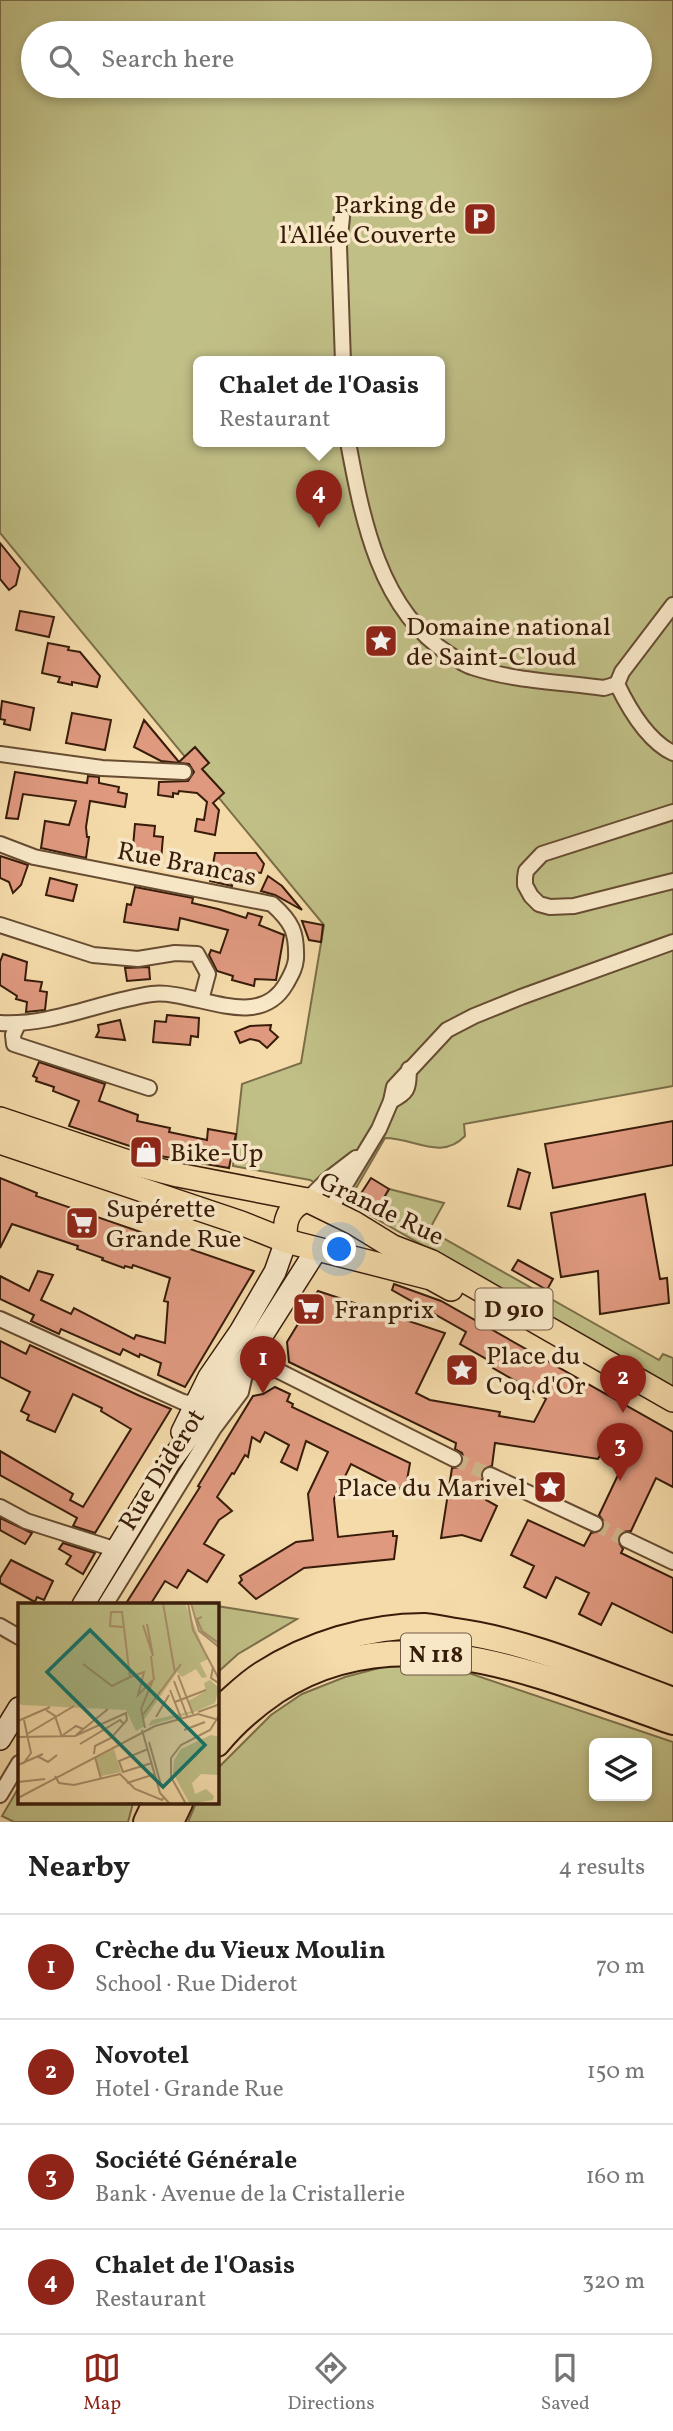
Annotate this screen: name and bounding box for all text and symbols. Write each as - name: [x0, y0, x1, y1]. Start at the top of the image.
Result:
- search box: [21, 21, 652, 98]
- icon: search: [45, 41, 83, 79]
- text: Search here: [101, 42, 234, 78]
- place label: Parking de l'Allée Couverte: [279, 188, 456, 254]
- parking icon: Parking de l'Allée Couverte: [461, 200, 499, 238]
- popup: [193, 356, 445, 447]
- text: Chalet de l'Oasis: [219, 368, 419, 404]
- text: Restaurant: [219, 404, 330, 436]
- pin: 4: [296, 470, 342, 528]
- place label: Domaine national de Saint-Cloud: [406, 610, 611, 676]
- place icon: Domaine national de Saint-Cloud: [362, 622, 400, 660]
- street label: Rue Brancas: [114, 834, 259, 896]
- shop icon: Bike-Up: [127, 1133, 165, 1171]
- place label: Bike-Up: [170, 1136, 263, 1172]
- street label: Grande Rue: [312, 1164, 450, 1256]
- place label: Supérette Grande Rue: [106, 1192, 241, 1258]
- supermarket icon: Supérette Grande Rue: [63, 1204, 101, 1242]
- your location: [322, 1232, 356, 1266]
- road number: D 910: [476, 1288, 552, 1330]
- supermarket icon: Franprix: [290, 1290, 328, 1328]
- place label: Franprix: [334, 1293, 434, 1329]
- pin: 1: [240, 1336, 286, 1394]
- place label: Place du Coq d'Or: [486, 1339, 586, 1405]
- place icon: Place du Coq d'Or: [443, 1351, 481, 1389]
- pin: 2: [600, 1355, 646, 1413]
- street label: Rue Diderot: [111, 1402, 214, 1538]
- pin: 3: [597, 1423, 643, 1481]
- place icon: Place du Marivel: [531, 1468, 569, 1506]
- place label: Place du Marivel: [337, 1471, 526, 1507]
- inset map: [18, 1603, 219, 1804]
- road number: N 118: [401, 1634, 471, 1674]
- map controls: [589, 1738, 652, 1801]
- button: layers: [589, 1738, 652, 1801]
- text: Nearby: [28, 1847, 130, 1889]
- text: 4 results: [559, 1852, 645, 1884]
- text: Crèche du Vieux Moulin: [95, 1933, 386, 1969]
- text: 1: [46, 1951, 56, 1983]
- text: 70 m: [596, 1951, 645, 1983]
- text: School · Rue Diderot: [95, 1969, 298, 2001]
- text: Novotel: [95, 2038, 189, 2074]
- text: 2: [45, 2056, 57, 2088]
- text: 150 m: [587, 2056, 645, 2088]
- text: Hotel · Grande Rue: [95, 2074, 284, 2106]
- text: Société Générale: [95, 2143, 297, 2179]
- text: 3: [45, 2161, 57, 2193]
- text: 160 m: [586, 2161, 645, 2193]
- text: Bank · Avenue de la Cristallerie: [95, 2179, 405, 2211]
- text: Chalet de l'Oasis: [95, 2248, 295, 2284]
- text: 4: [44, 2266, 58, 2298]
- text: 320 m: [582, 2266, 645, 2298]
- text: Restaurant: [95, 2284, 206, 2316]
- tab: Map: [83, 2349, 121, 2417]
- tab: Directions: [288, 2349, 375, 2417]
- tab: Saved: [541, 2349, 590, 2417]

